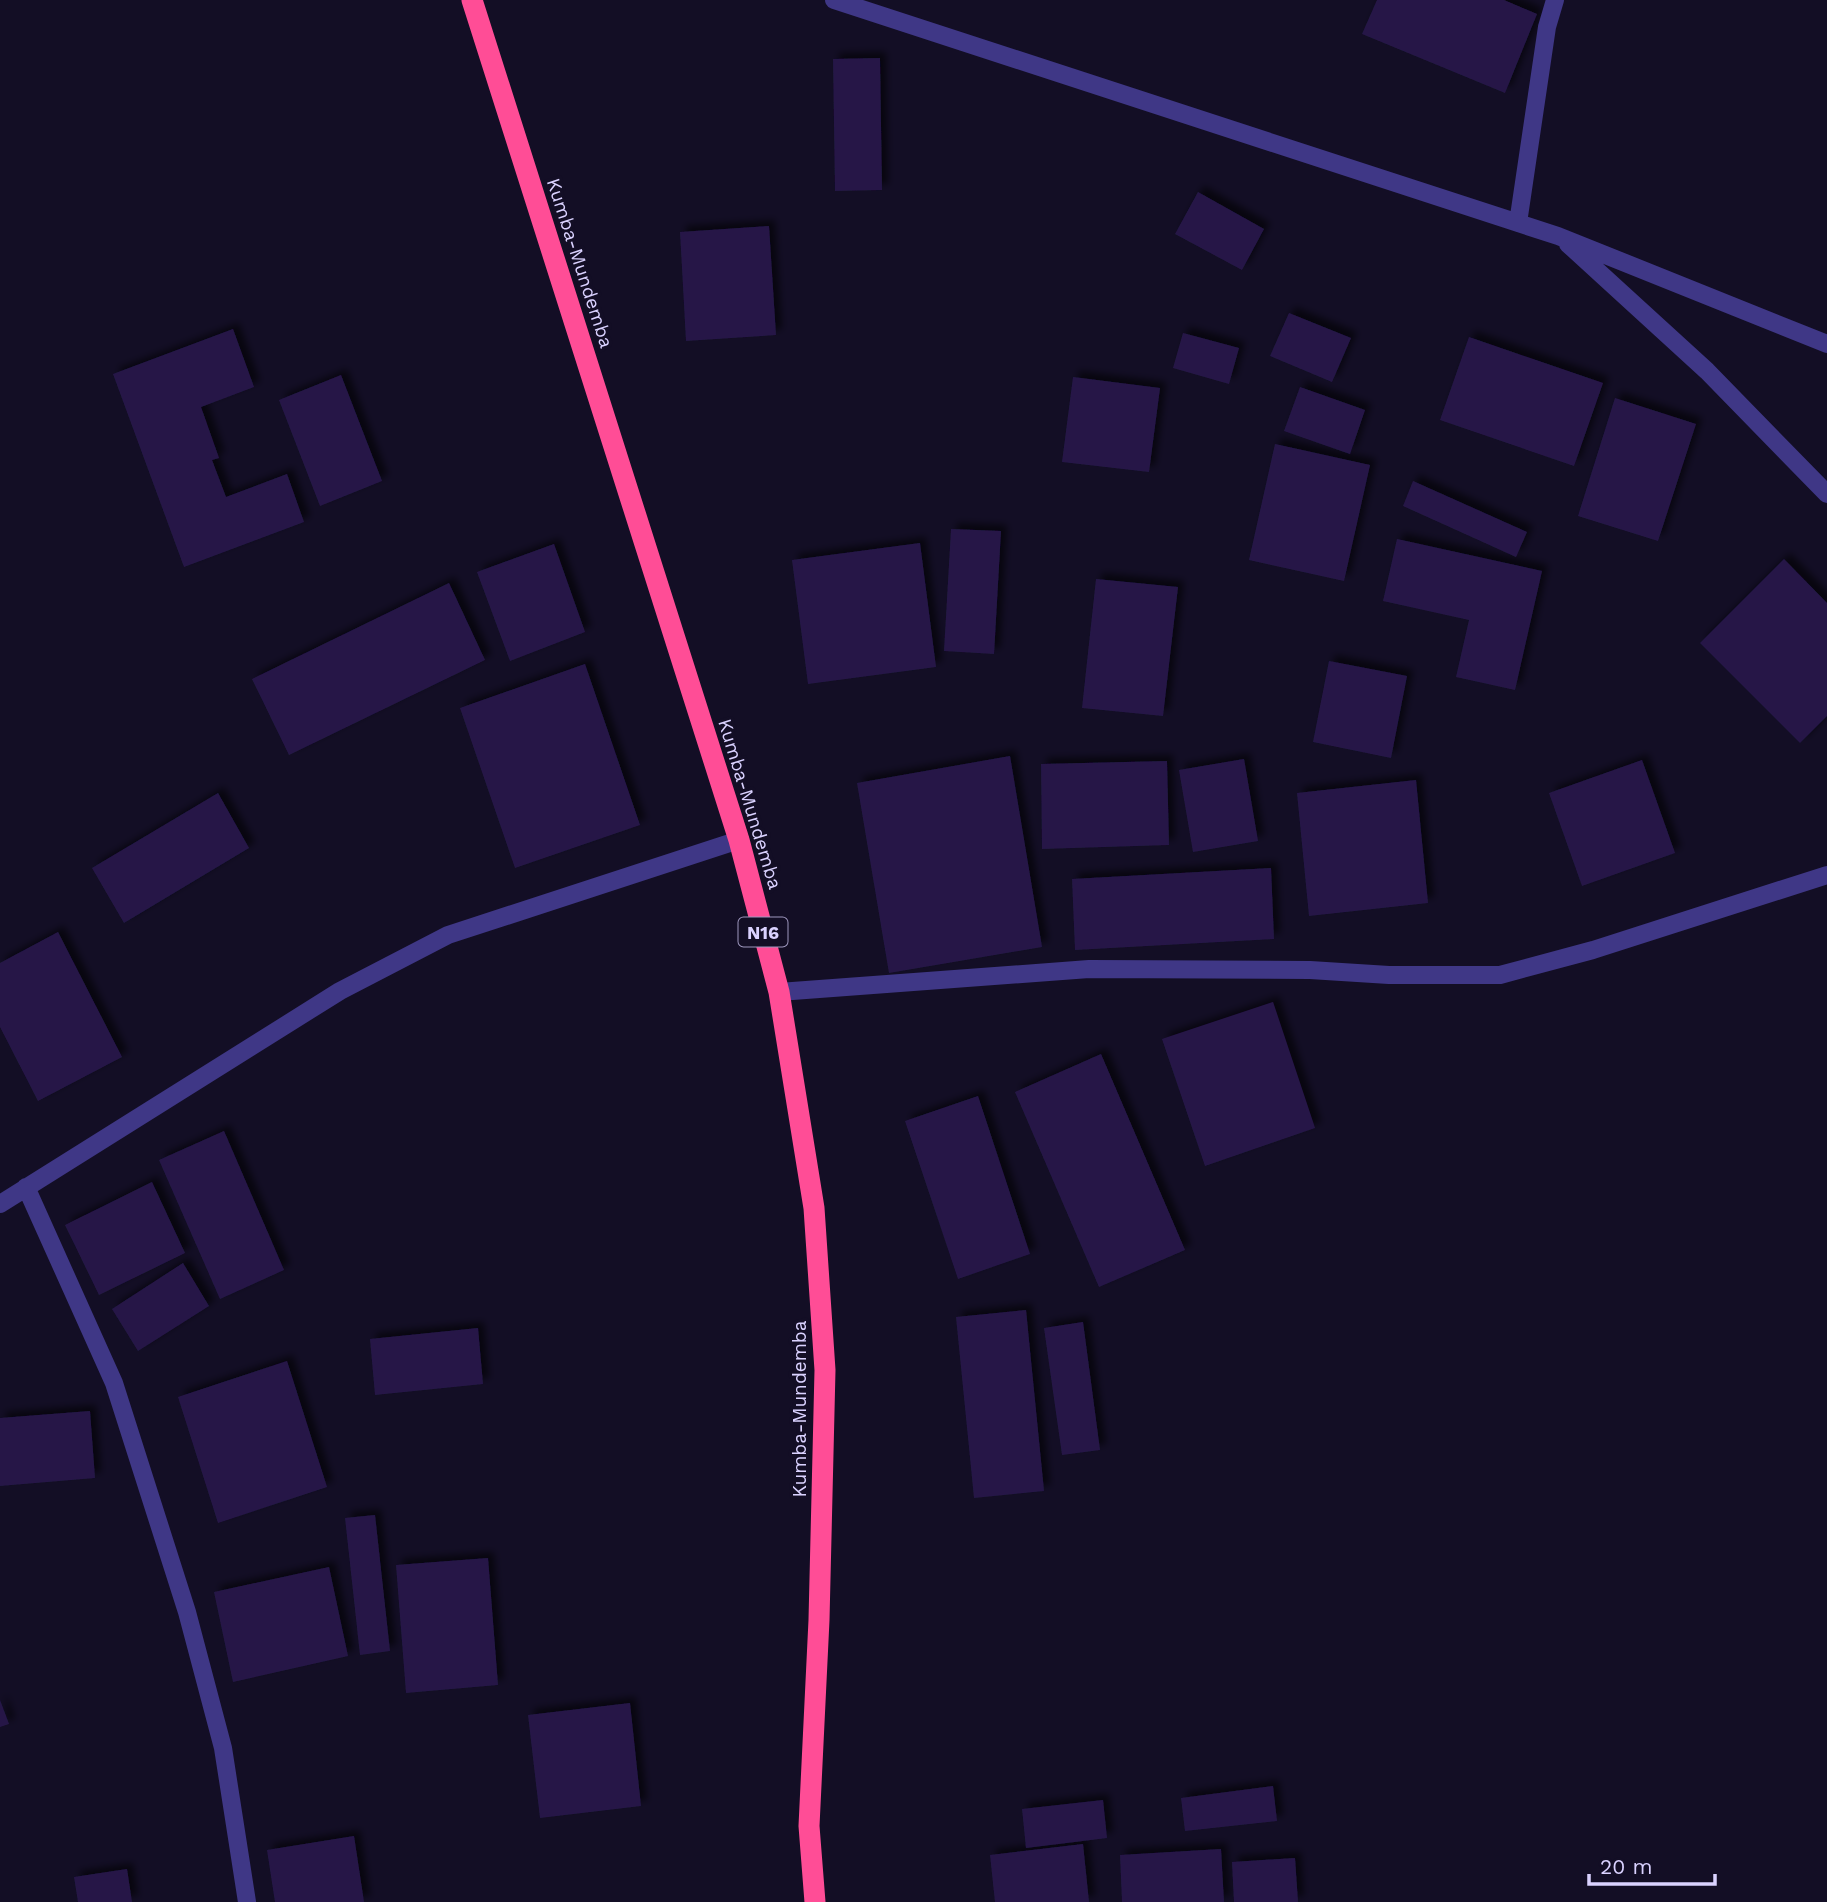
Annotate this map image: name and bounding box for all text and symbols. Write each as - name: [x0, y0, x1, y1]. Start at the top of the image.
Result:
- street label: Kumba-Mundemba: [542, 175, 618, 351]
- street label: Kumba-Mundemba: [713, 716, 787, 892]
- road number: N16: [738, 917, 788, 946]
- street label: Kumba-Mundemba: [788, 1320, 811, 1498]
- scale bar: [1589, 1842, 1715, 1886]
- text: 20 m: [1600, 1854, 1652, 1879]

